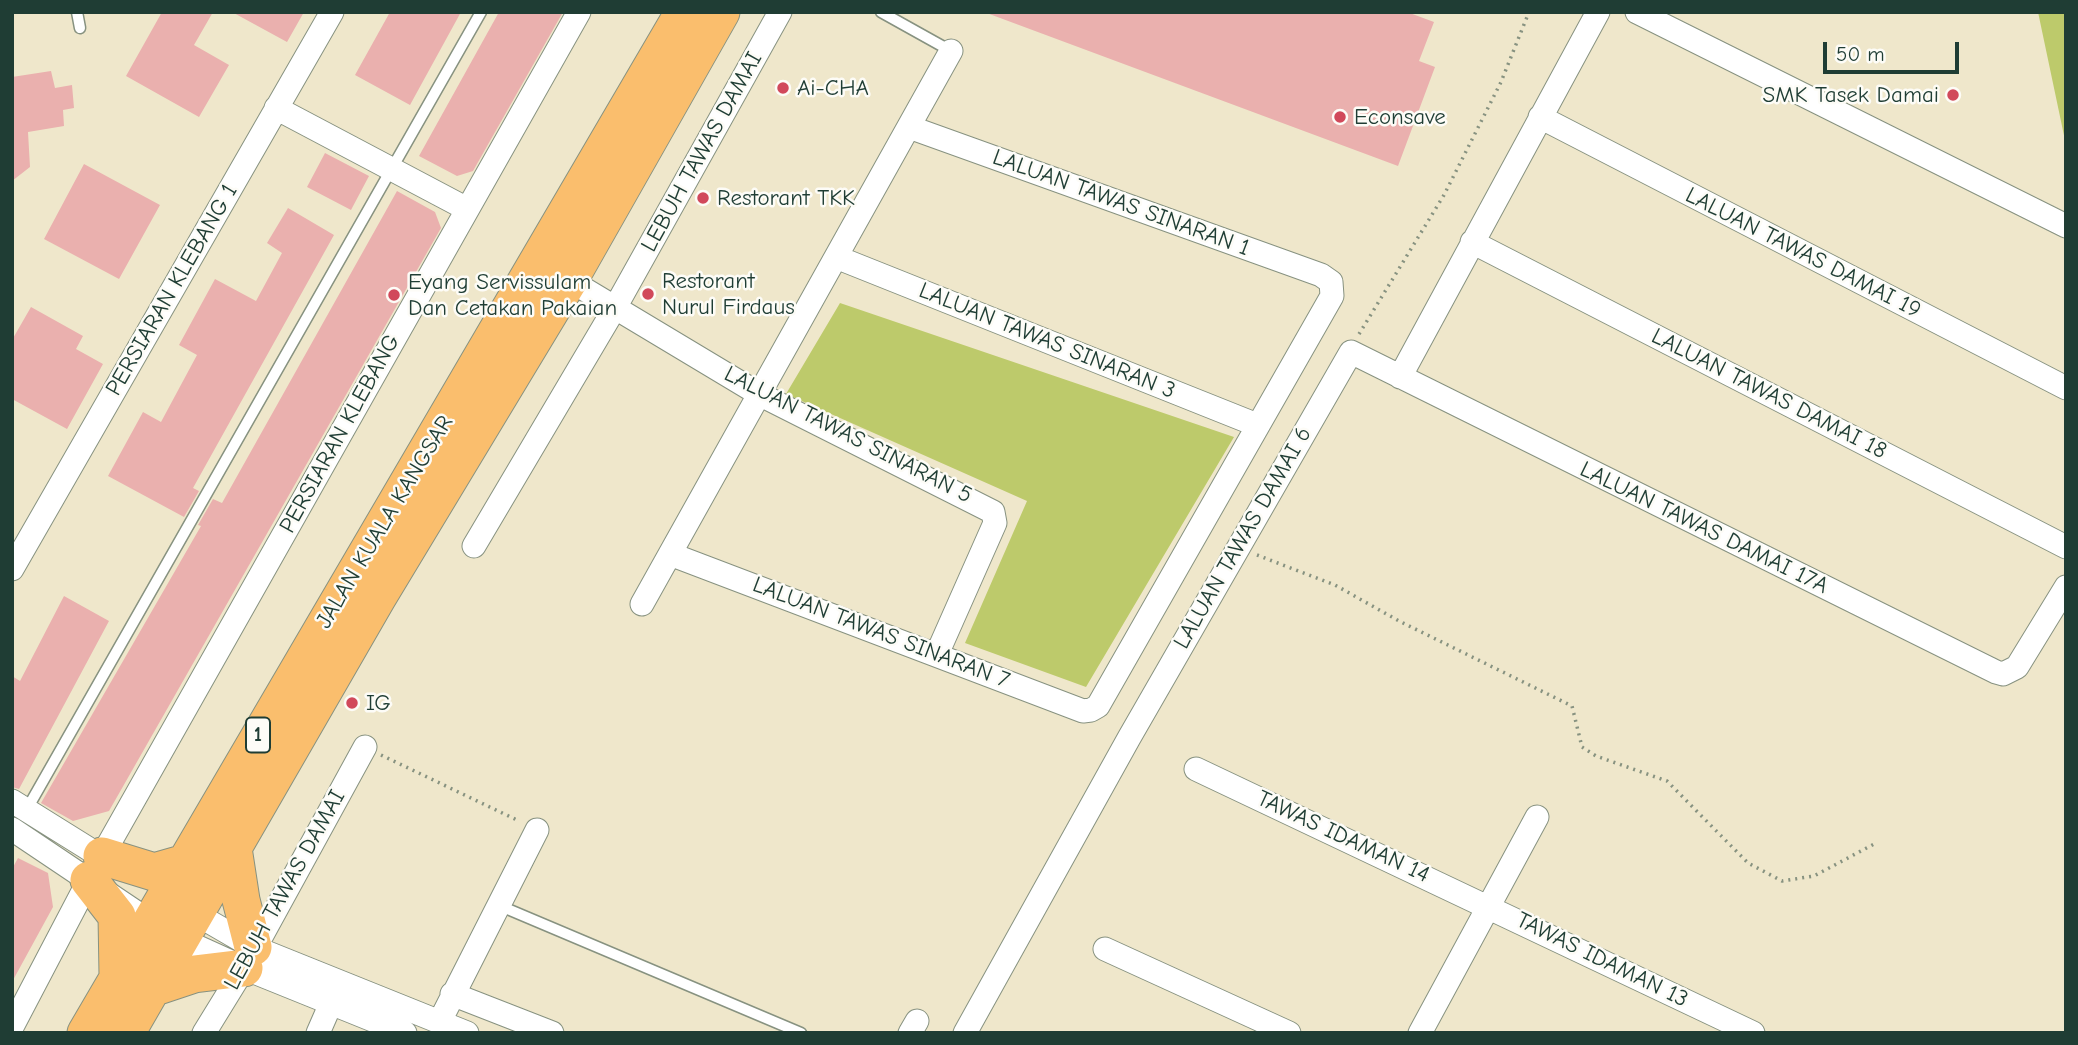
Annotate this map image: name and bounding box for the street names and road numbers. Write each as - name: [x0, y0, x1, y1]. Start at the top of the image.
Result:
- street label: LEBUH TAWAS DAMAI: [636, 47, 768, 257]
- street label: LALUAN TAWAS SINARAN 1: [989, 144, 1253, 262]
- street label: PERSIARAN KLEBANG 1: [100, 179, 244, 401]
- street label: LALUAN TAWAS DAMAI 19: [1681, 182, 1925, 324]
- street label: LALUAN TAWAS SINARAN 3: [915, 277, 1179, 405]
- street label: LALUAN TAWAS DAMAI 18: [1647, 323, 1891, 465]
- street label: PERSIARAN KLEBANG: [274, 330, 406, 538]
- street label: LALUAN TAWAS SINARAN 5: [719, 360, 977, 510]
- street label: JALAN KUALA KANGSAR: [310, 411, 460, 633]
- street label: LALUAN TAWAS DAMAI 6: [1168, 422, 1318, 654]
- street label: LALUAN TAWAS DAMAI 17A: [1575, 456, 1833, 600]
- street label: LALUAN TAWAS SINARAN 7: [749, 571, 1013, 695]
- road number: 1: [246, 718, 270, 752]
- street label: LEBUH TAWAS DAMAI: [219, 785, 351, 995]
- street label: TAWAS IDAMAN 14: [1252, 785, 1434, 889]
- street label: TAWAS IDAMAN 13: [1512, 906, 1692, 1014]

